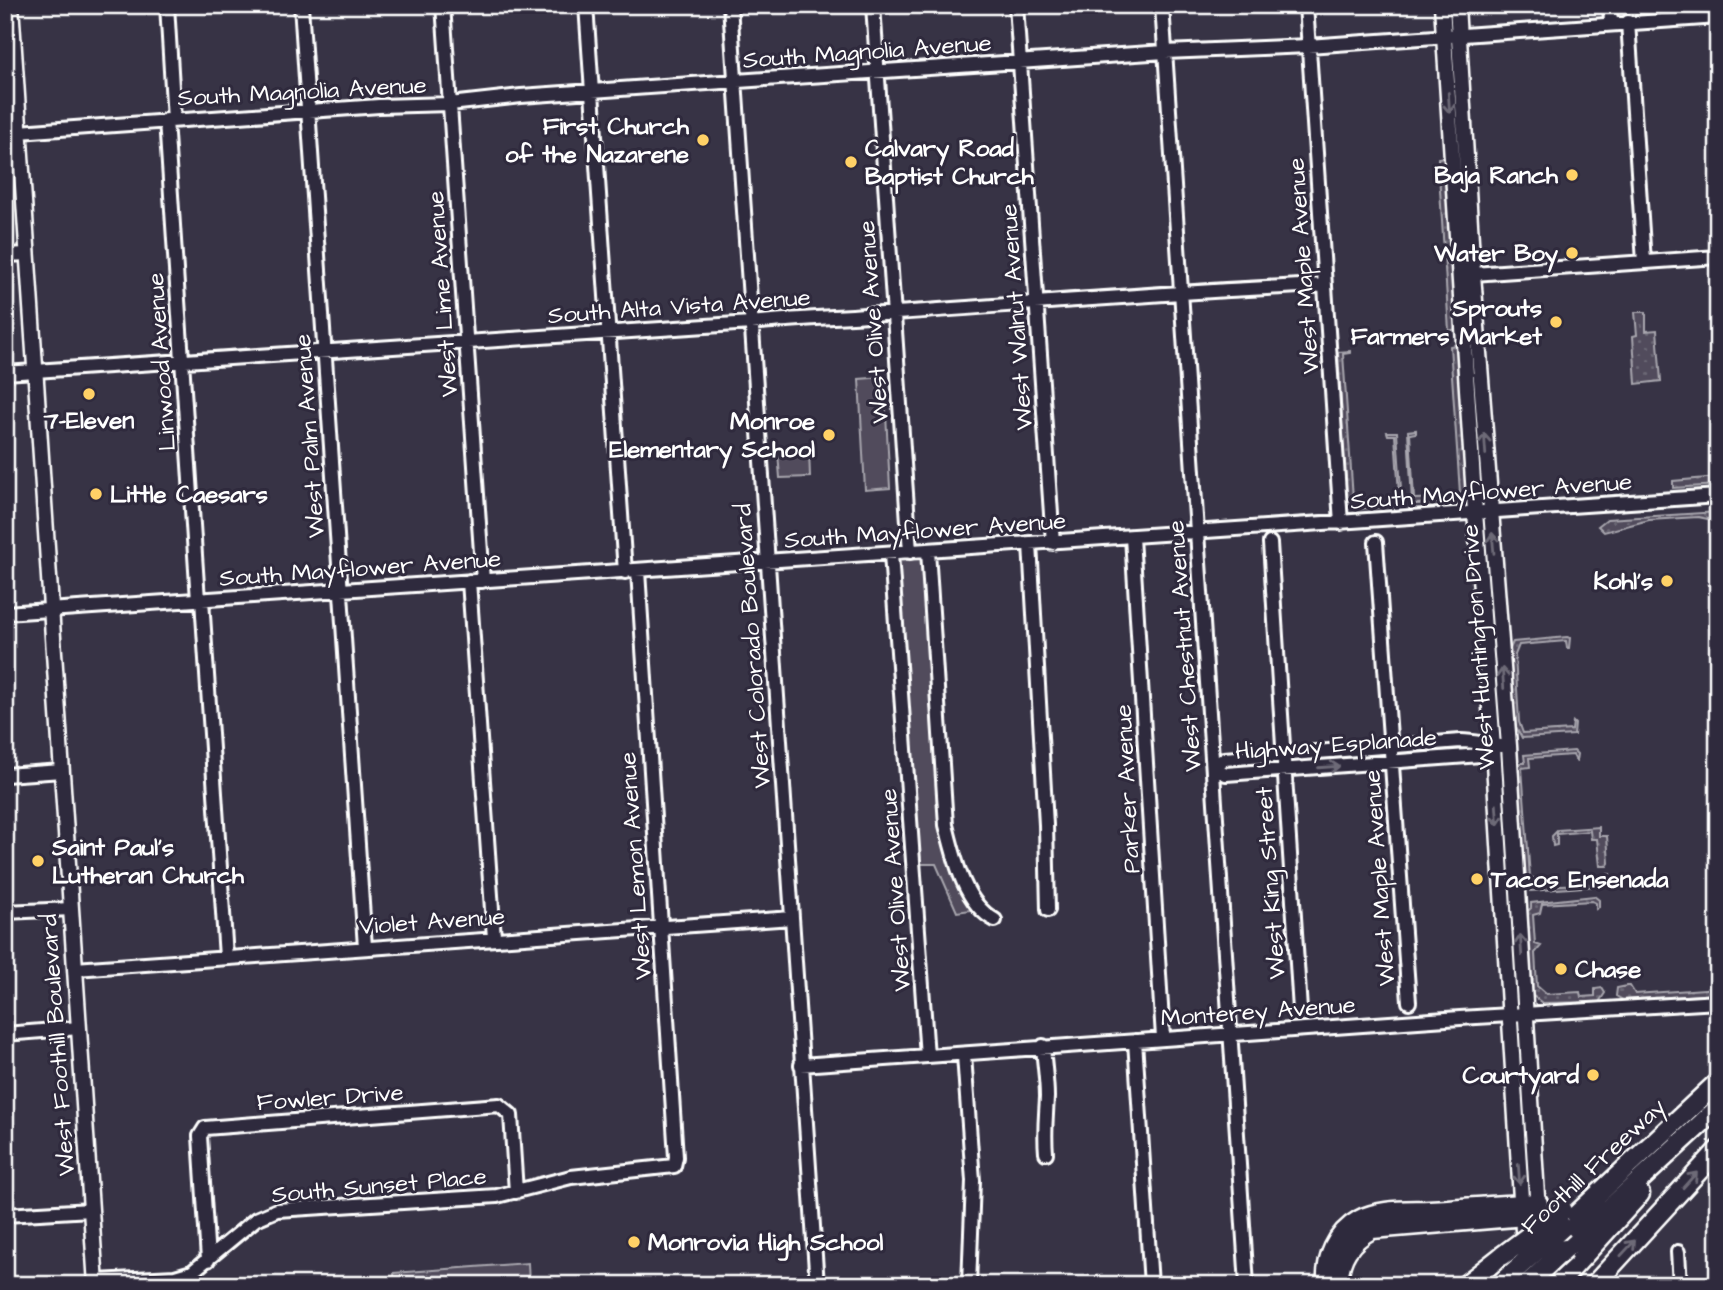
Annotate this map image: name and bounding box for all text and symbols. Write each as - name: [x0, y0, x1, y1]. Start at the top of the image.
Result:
- street label: South Magnolia Avenue: [741, 26, 993, 79]
- street label: South Magnolia Avenue: [177, 68, 428, 117]
- one-way arrow: [1442, 91, 1455, 114]
- place label: First Church of the Nazarene: [505, 110, 690, 172]
- marker: First Church of the Nazarene: [695, 132, 711, 148]
- place label: Calvary Road Baptist Church: [865, 132, 1035, 194]
- marker: Calvary Road Baptist Church: [843, 154, 859, 170]
- street label: West Maple Avenue: [1279, 157, 1329, 375]
- place label: Baja Ranch: [1434, 159, 1559, 193]
- marker: Baja Ranch: [1564, 167, 1580, 183]
- street label: West Lime Avenue: [419, 190, 467, 398]
- street label: West Walnut Avenue: [992, 203, 1042, 431]
- street label: West Olive Avenue: [850, 219, 898, 425]
- place label: Water Boy: [1433, 237, 1559, 273]
- marker: Water Boy: [1564, 245, 1580, 261]
- street label: Linwood Avenue: [139, 272, 185, 452]
- street label: South Alta Vista Avenue: [547, 281, 812, 333]
- place label: Sprouts Farmers Market: [1351, 292, 1542, 354]
- marker: Sprouts Farmers Market: [1548, 314, 1564, 330]
- street label: West Palm Avenue: [286, 333, 334, 539]
- marker: 7-Eleven: [81, 386, 97, 402]
- place label: 7-Eleven: [43, 404, 134, 438]
- place label: Monroe Elementary School: [609, 405, 815, 469]
- marker: Monroe Elementary School: [821, 427, 837, 443]
- one-way arrow: [1479, 433, 1492, 456]
- street label: South Mayflower Avenue: [1349, 465, 1633, 520]
- place label: Little Caesars: [110, 478, 268, 512]
- marker: Little Caesars: [88, 486, 104, 502]
- street label: West Colorado Boulevard: [726, 502, 780, 789]
- street label: South Mayflower Avenue: [783, 504, 1067, 559]
- street label: West Chestnut Avenue: [1159, 519, 1211, 773]
- street label: West Huntington Drive: [1453, 523, 1506, 771]
- one-way arrow: [1486, 532, 1499, 555]
- street label: South Mayflower Avenue: [218, 542, 502, 597]
- place label: Kohl's: [1593, 565, 1653, 599]
- marker: Kohl's: [1659, 573, 1675, 589]
- one-way arrow: [1496, 667, 1509, 690]
- street label: Parker Avenue: [1107, 704, 1149, 874]
- street label: Highway Esplanade: [1234, 721, 1438, 770]
- street label: West Lemon Avenue: [611, 751, 661, 981]
- one-way arrow: [1317, 760, 1340, 773]
- street label: West Maple Avenue: [1355, 769, 1405, 987]
- street label: West King Street: [1247, 785, 1296, 980]
- street label: West Olive Avenue: [872, 787, 920, 993]
- one-way arrow: [1491, 803, 1504, 826]
- place label: Saint Paul's Lutheran Church: [51, 831, 245, 893]
- marker: Saint Paul's Lutheran Church: [30, 853, 46, 869]
- place label: Tacos Ensenada: [1490, 863, 1669, 897]
- marker: Tacos Ensenada: [1469, 871, 1485, 887]
- street label: Violet Avenue: [358, 900, 506, 944]
- street label: West Foothill Boulevard: [32, 913, 84, 1177]
- one-way arrow: [1514, 934, 1527, 957]
- place label: Chase: [1575, 953, 1641, 987]
- marker: Chase: [1553, 961, 1569, 977]
- street label: Monterey Avenue: [1160, 988, 1357, 1037]
- place label: Courtyard: [1462, 1059, 1580, 1095]
- marker: Courtyard: [1585, 1067, 1601, 1083]
- street label: Fowler Drive: [256, 1076, 405, 1120]
- street label: Foothill Freeway: [1514, 1091, 1674, 1244]
- street label: South Sunset Place: [270, 1160, 488, 1212]
- one-way arrow: [1513, 1162, 1526, 1185]
- one-way arrow: [1682, 1171, 1698, 1189]
- place label: Monrovia High School: [648, 1226, 884, 1261]
- marker: Monrovia High School: [626, 1234, 642, 1250]
- one-way arrow: [1620, 1239, 1636, 1257]

